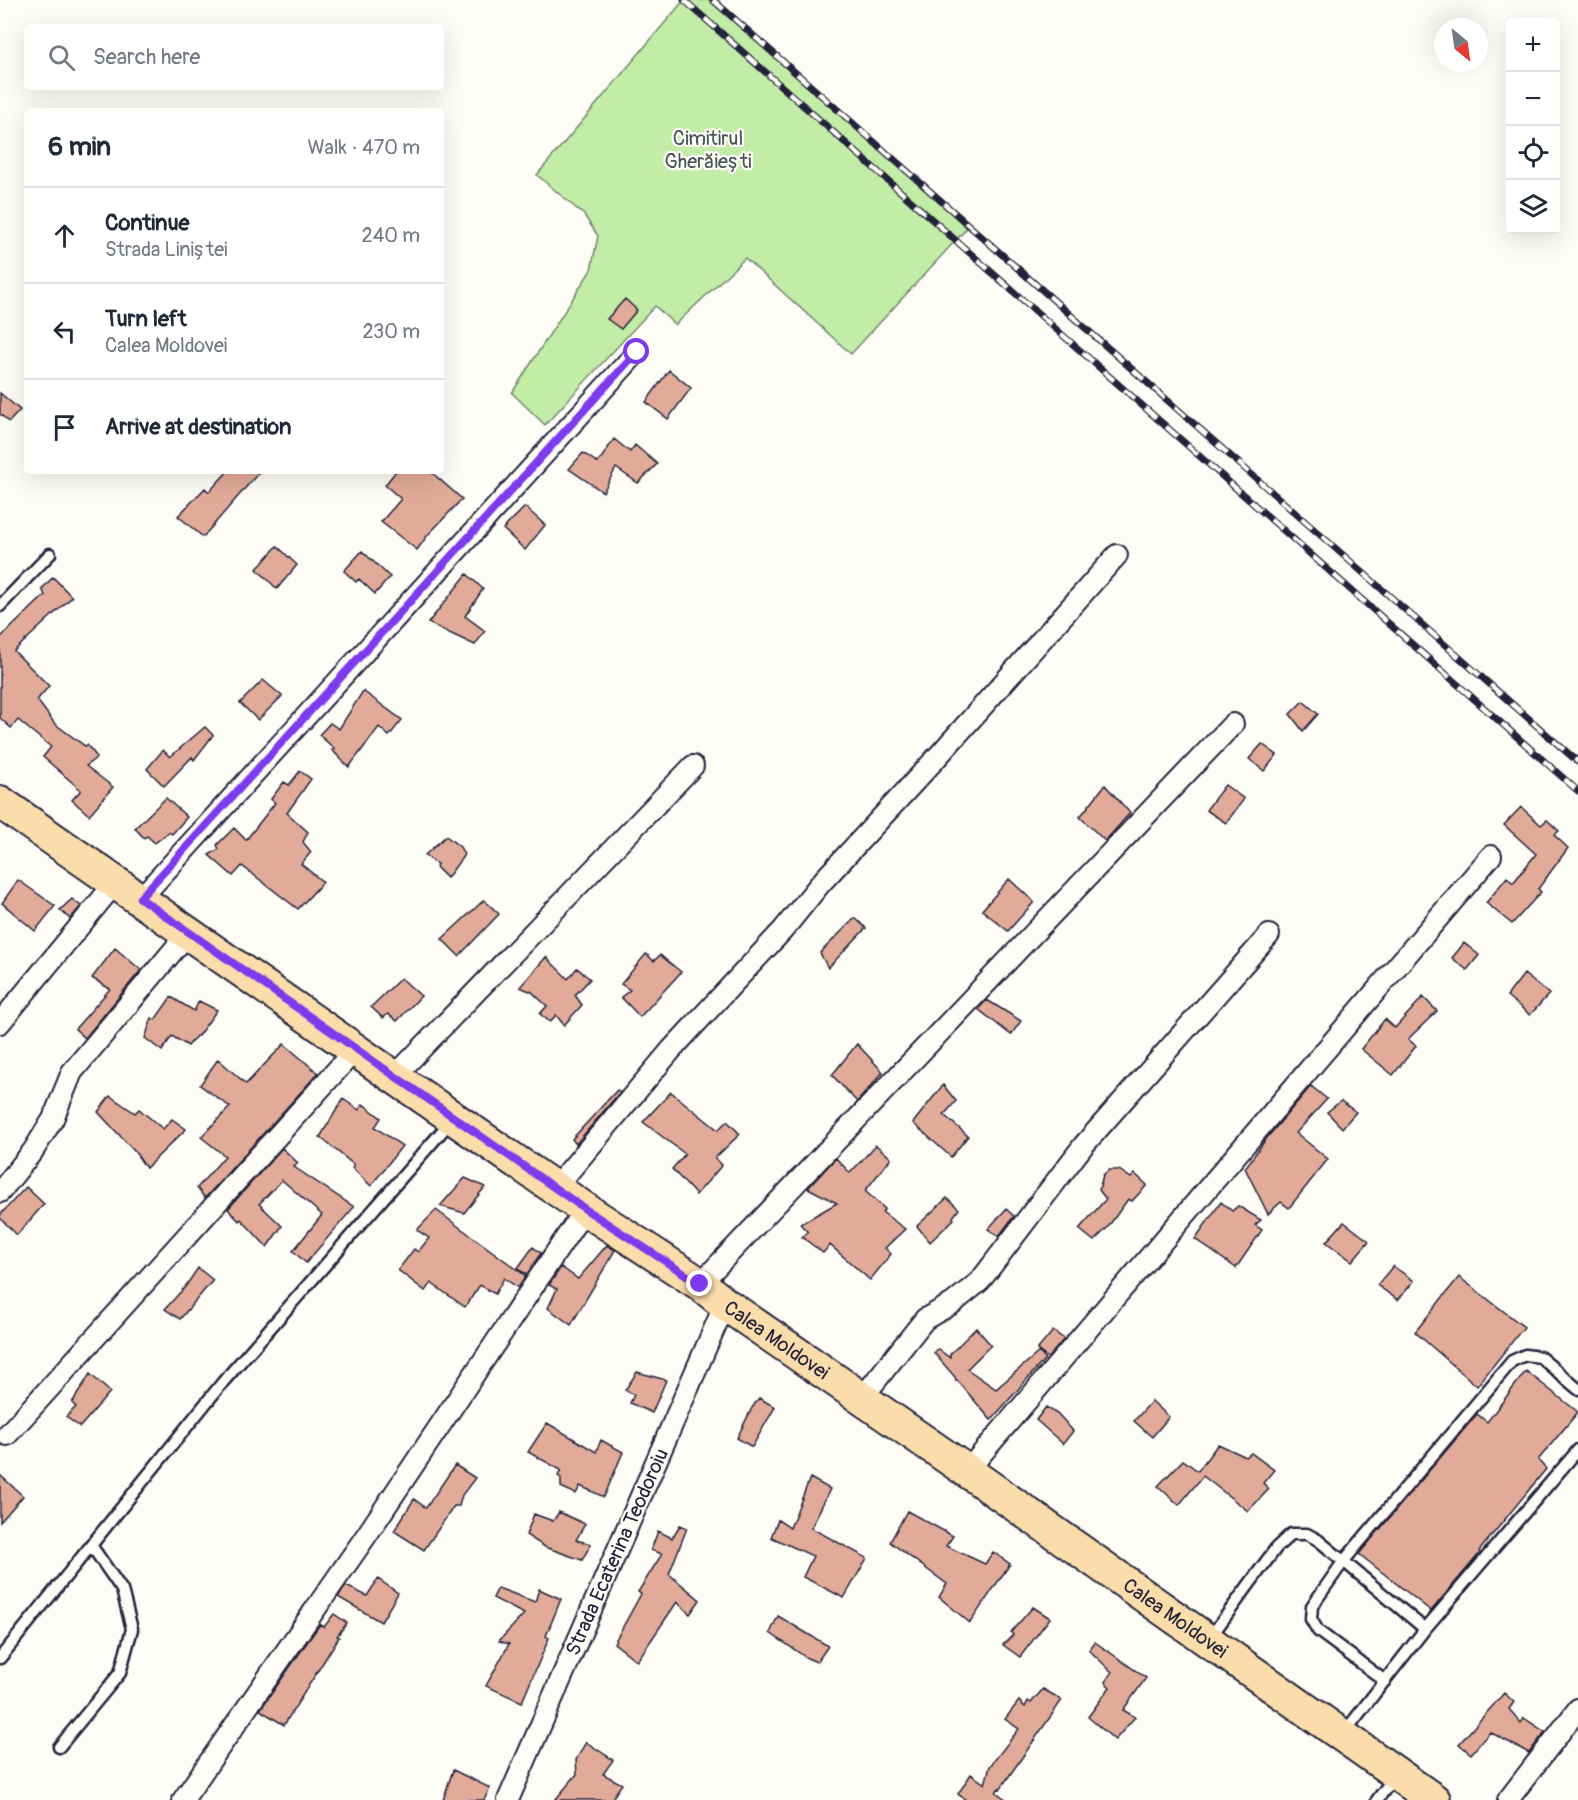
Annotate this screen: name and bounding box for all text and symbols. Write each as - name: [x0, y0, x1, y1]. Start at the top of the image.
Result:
- north arrow: [1434, 18, 1488, 72]
- map controls: [1506, 18, 1560, 234]
- button: +: [1506, 18, 1560, 72]
- search box: [24, 24, 444, 90]
- icon: search: [45, 41, 78, 74]
- text: Search here: [93, 43, 200, 71]
- button: −: [1506, 72, 1560, 126]
- park label: Cimitirul Gherăiești: [665, 126, 752, 174]
- button: locate: [1506, 126, 1560, 180]
- text: 6 min: [48, 131, 111, 163]
- text: Walk · 470 m: [307, 135, 420, 160]
- button: layers: [1506, 180, 1560, 234]
- text: Continue: [105, 209, 189, 237]
- icon: ahead: [48, 219, 81, 252]
- text: 240 m: [361, 223, 420, 248]
- text: Strada Liniștei: [105, 237, 228, 262]
- text: Turn left: [105, 305, 187, 333]
- icon: left: [48, 315, 81, 348]
- text: 230 m: [363, 319, 420, 344]
- text: Calea Moldovei: [105, 333, 227, 358]
- route start: [623, 338, 649, 364]
- icon: arrive: [48, 411, 81, 444]
- text: Arrive at destination: [105, 413, 291, 441]
- route end: [686, 1270, 712, 1296]
- street label: Calea Moldovei: [719, 1295, 834, 1385]
- street label: Strada Ecaterina Teodoroiu: [560, 1445, 674, 1659]
- street label: Calea Moldovei: [1118, 1572, 1233, 1663]

